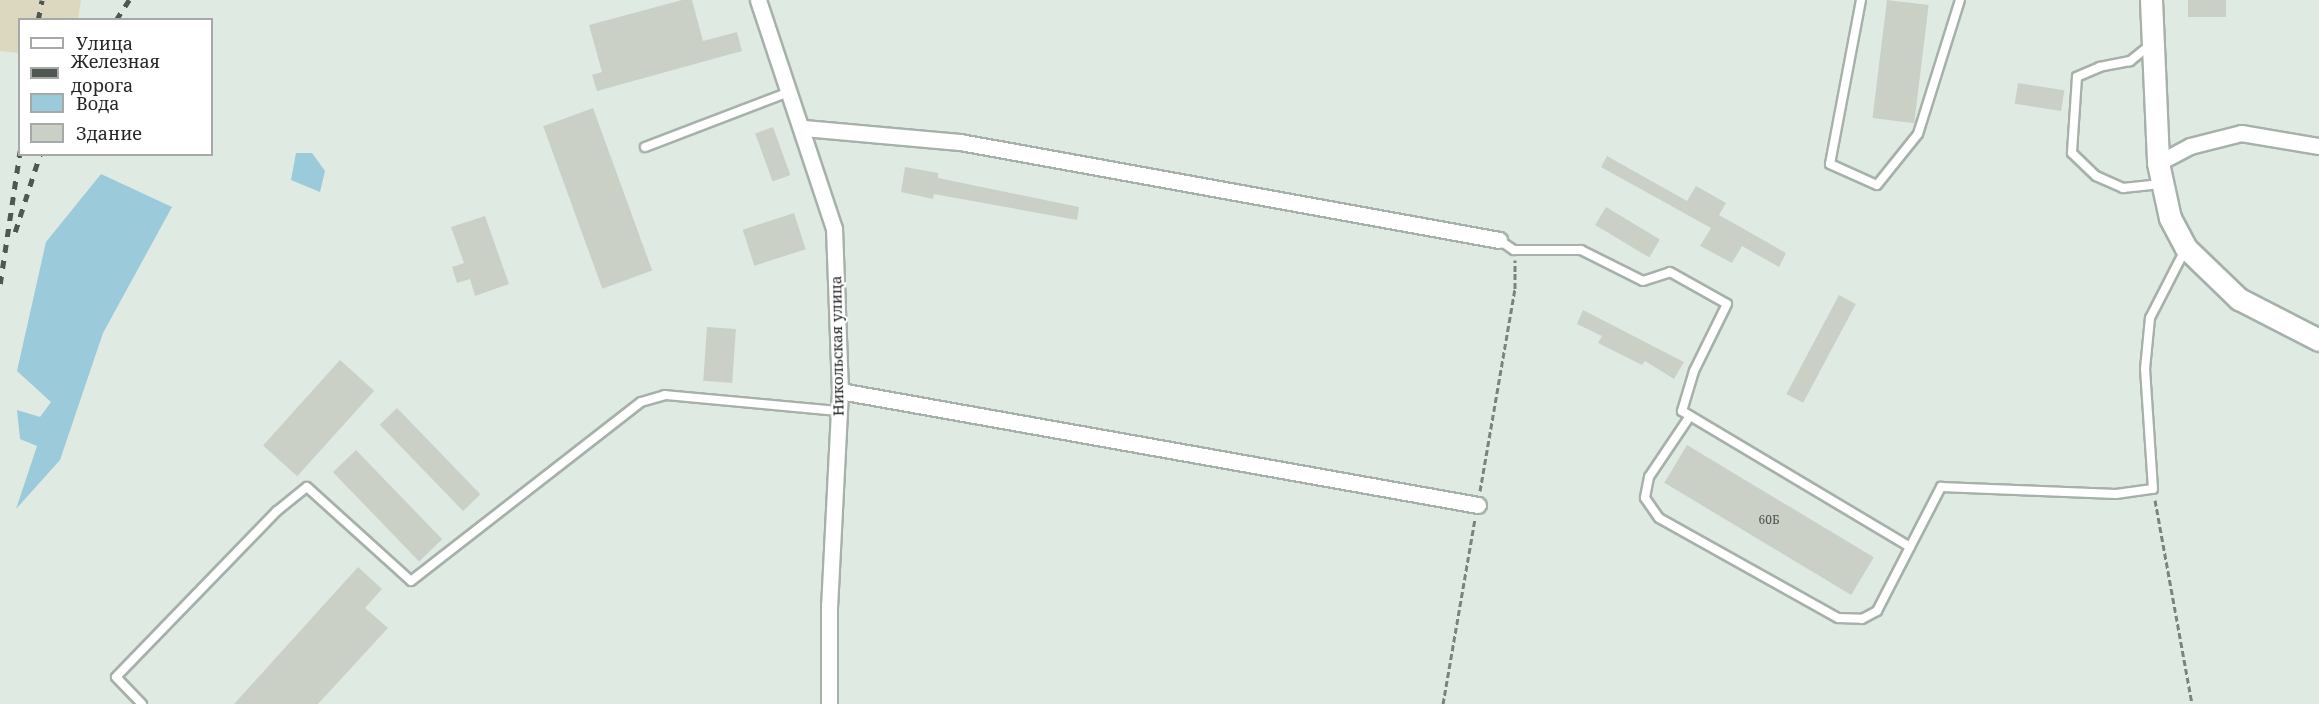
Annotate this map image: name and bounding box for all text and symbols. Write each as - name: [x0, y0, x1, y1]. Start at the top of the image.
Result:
- legend: [18, 18, 213, 156]
- text: Улица: [76, 31, 133, 55]
- text: Железная дорога: [71, 49, 160, 97]
- text: Вода: [76, 91, 120, 115]
- text: Здание: [76, 121, 142, 145]
- street label: Никольская улица: [827, 276, 847, 416]
- house number: 60Б: [1759, 513, 1779, 527]

